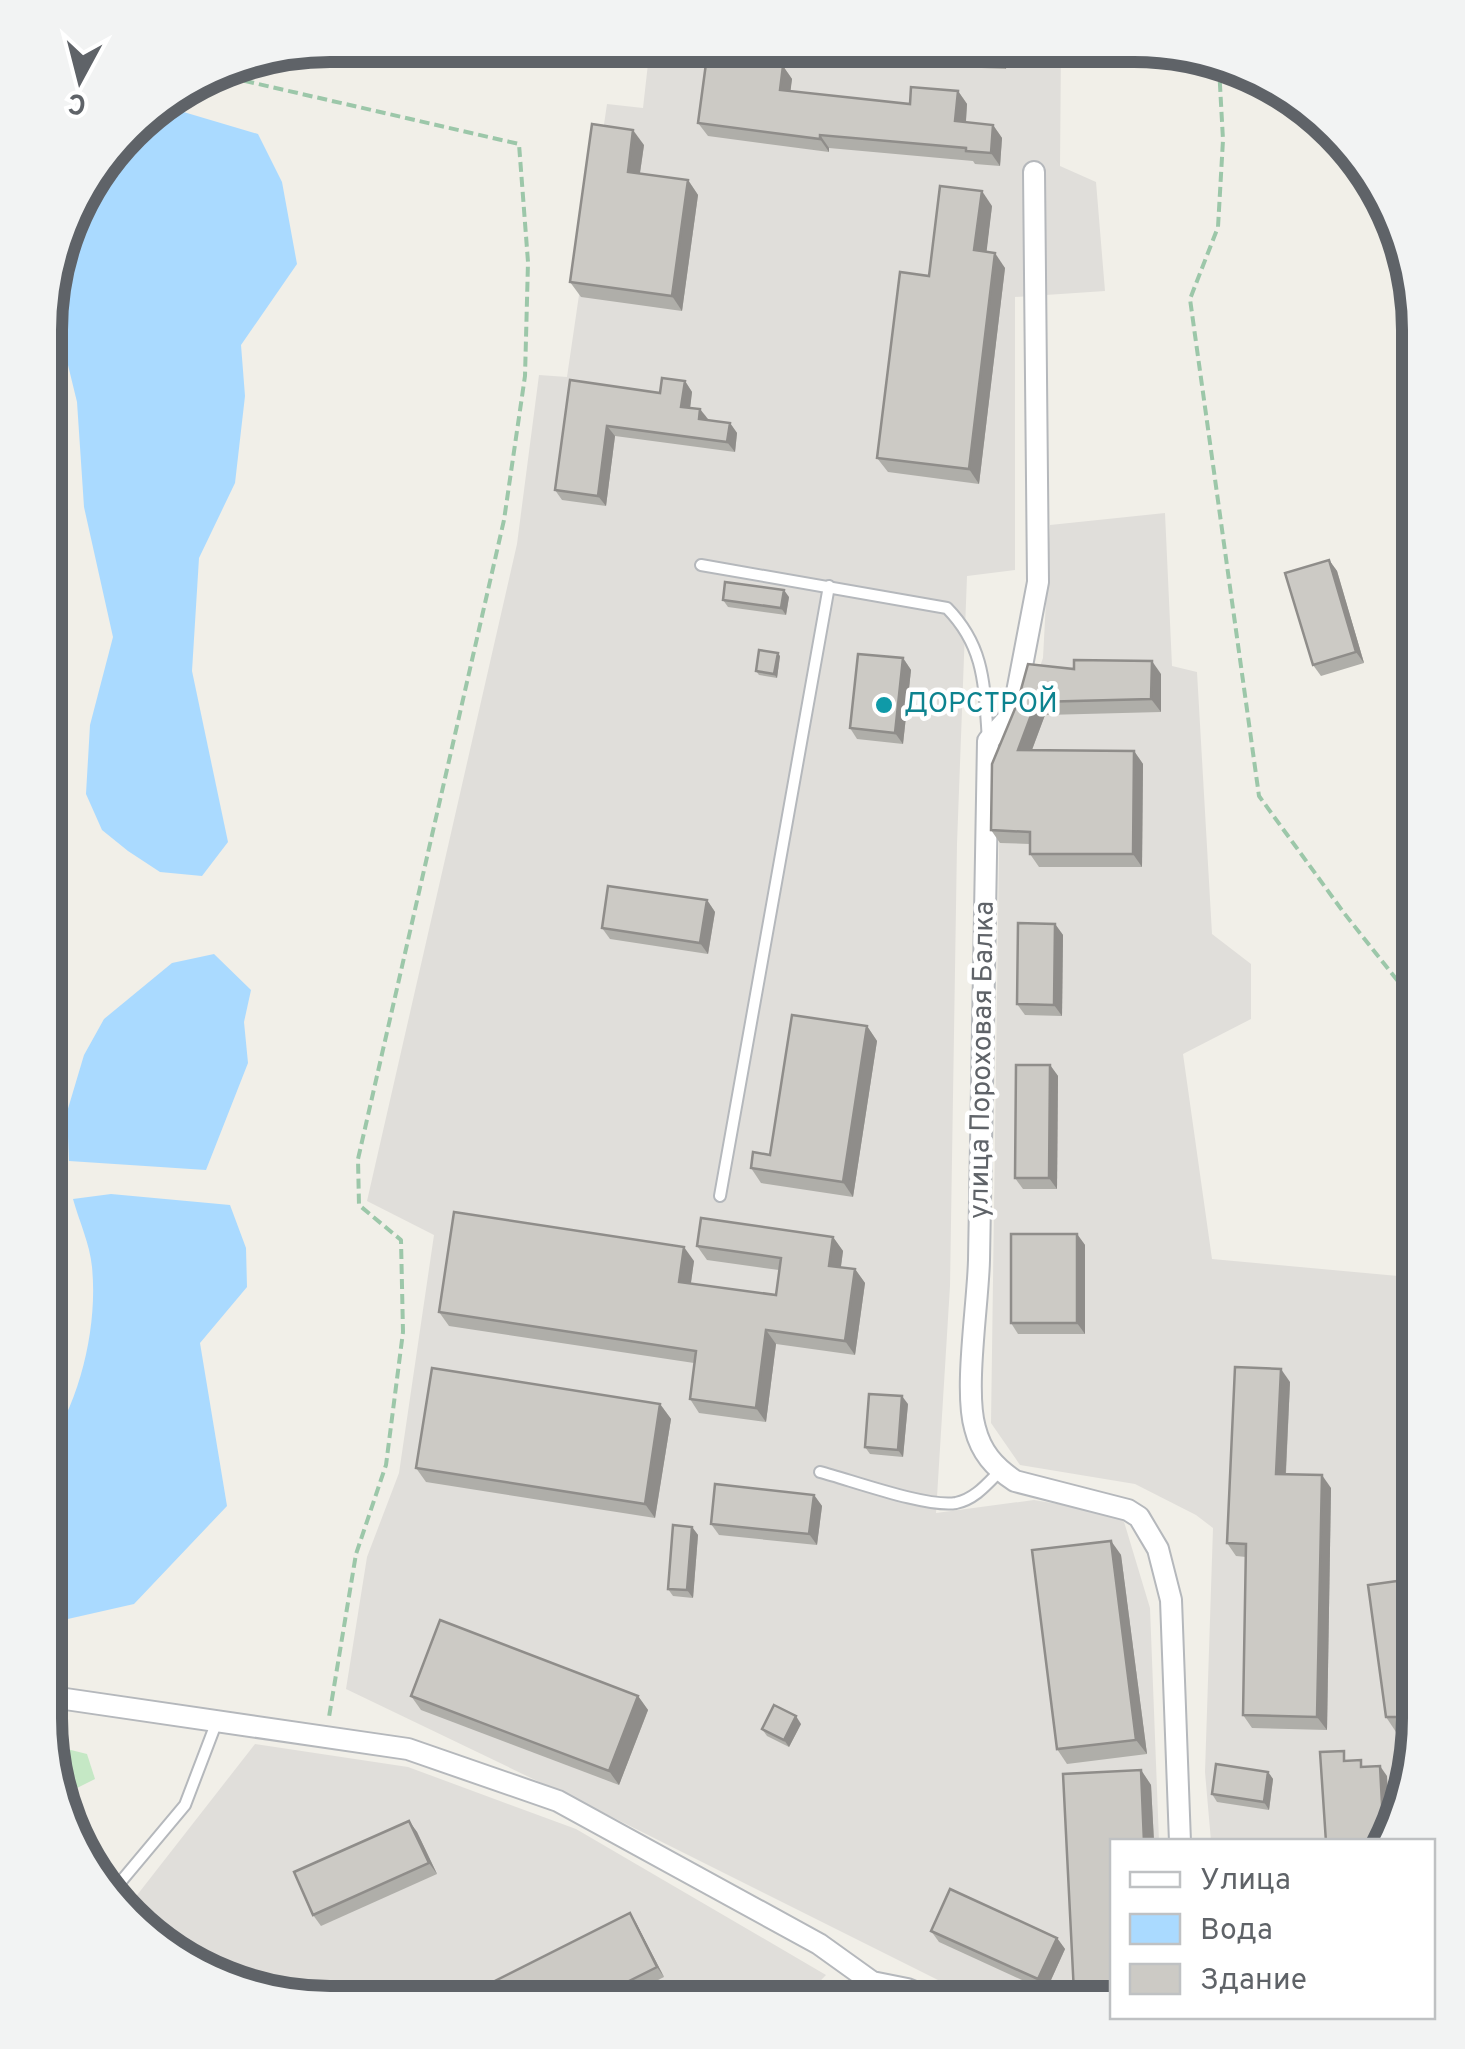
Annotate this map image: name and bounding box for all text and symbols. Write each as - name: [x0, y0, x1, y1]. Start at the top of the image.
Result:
- north arrow: [30, 30, 130, 130]
- text: С: [66, 83, 88, 121]
- place label: ДОРСТРОЙ: [904, 685, 1058, 723]
- marker: ДОРСТРОЙ: [873, 694, 895, 716]
- street label: улица Пороховая Балка: [962, 901, 1004, 1219]
- legend: [1110, 1839, 1435, 2019]
- text: Улица: [1200, 1863, 1291, 1900]
- text: Вода: [1200, 1913, 1273, 1950]
- text: Здание: [1200, 1963, 1307, 2000]

